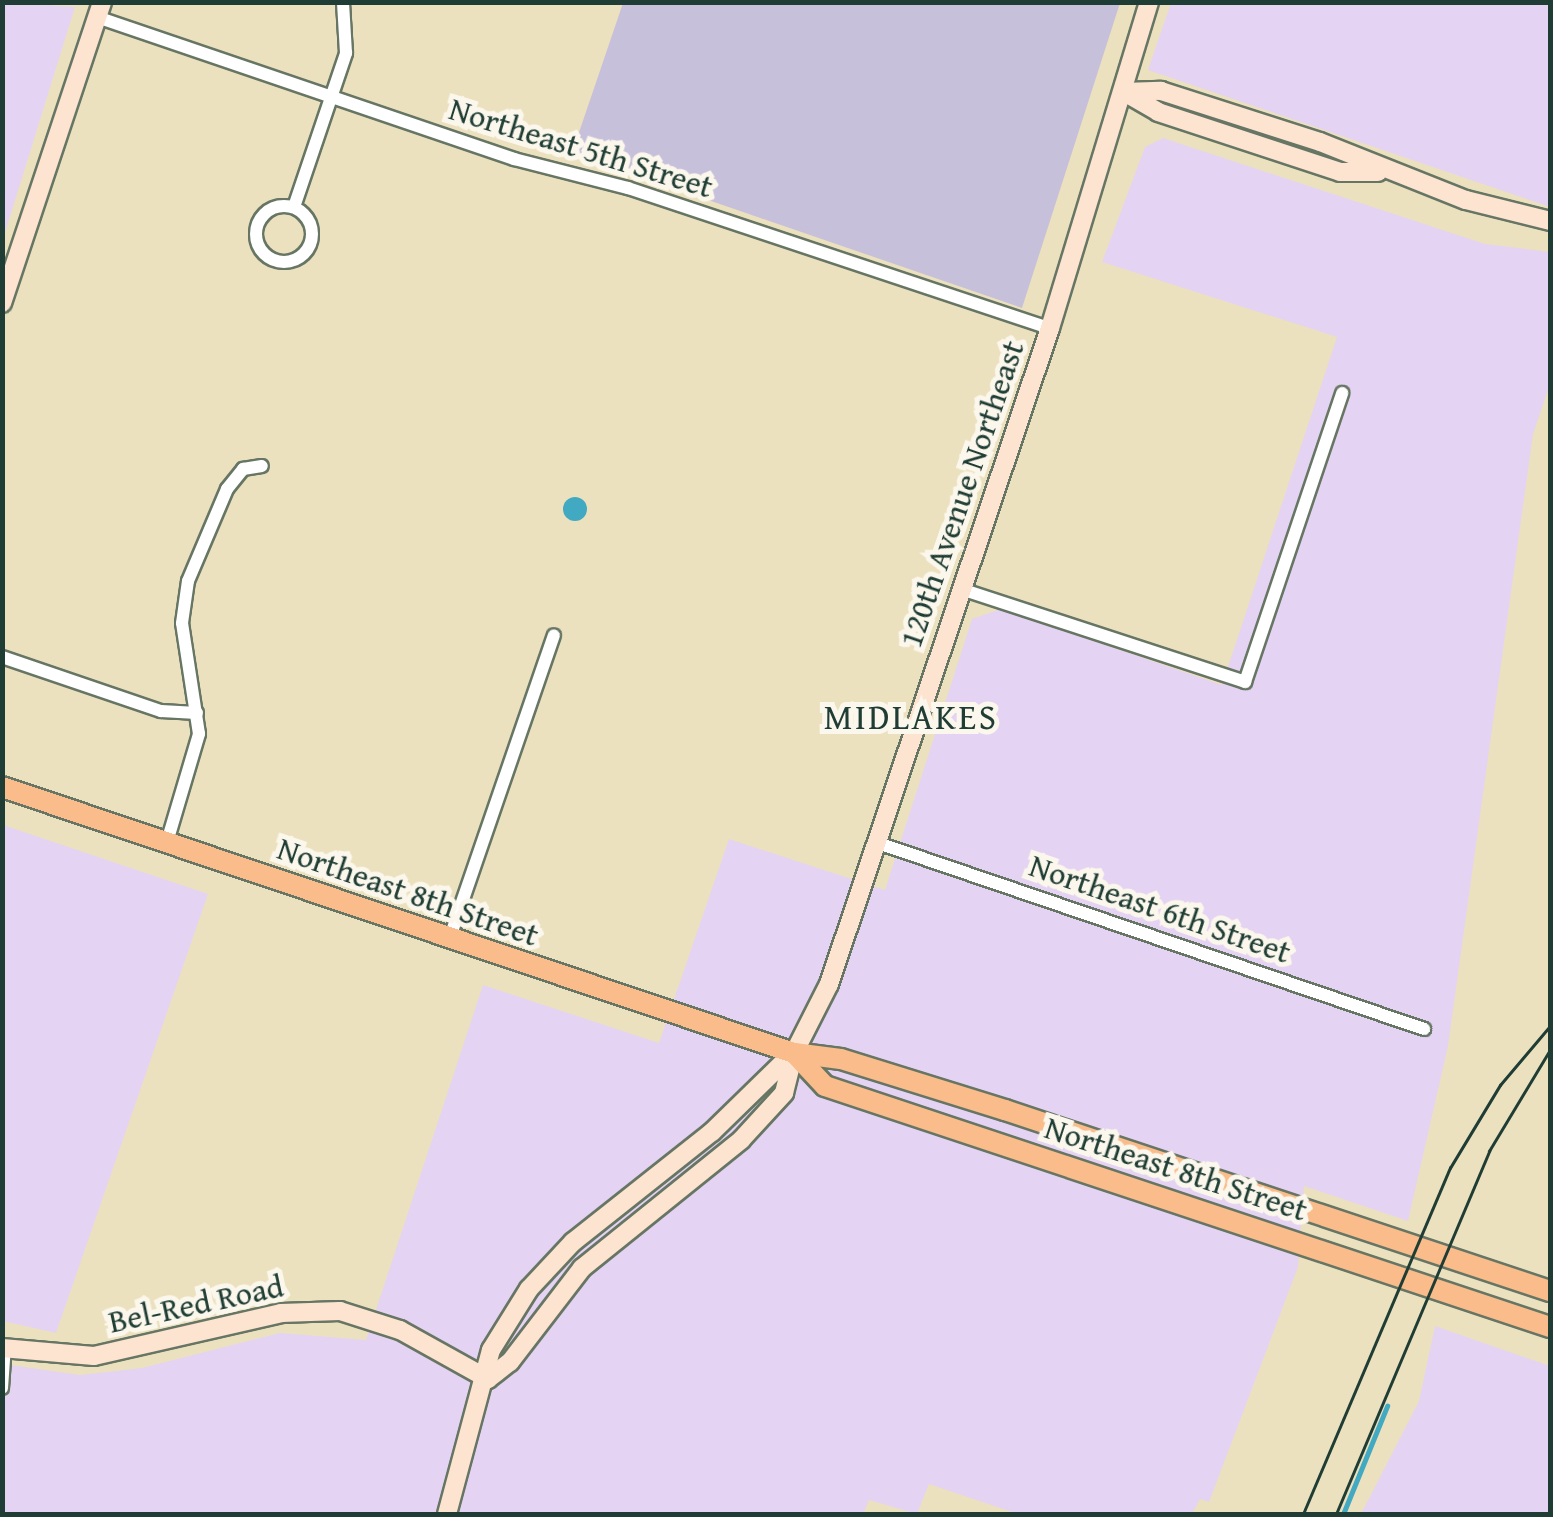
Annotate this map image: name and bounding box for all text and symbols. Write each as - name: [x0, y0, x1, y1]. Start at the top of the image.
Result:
- street label: Northeast 5th Street: [445, 90, 717, 206]
- street label: 120th Avenue Northeast: [891, 336, 1033, 652]
- district label: MIDLAKES: [824, 696, 998, 738]
- street label: Northeast 8th Street: [272, 829, 544, 955]
- street label: Northeast 6th Street: [1024, 846, 1296, 972]
- street label: Northeast 8th Street: [1040, 1108, 1312, 1230]
- street label: Bel-Red Road: [105, 1267, 287, 1341]

